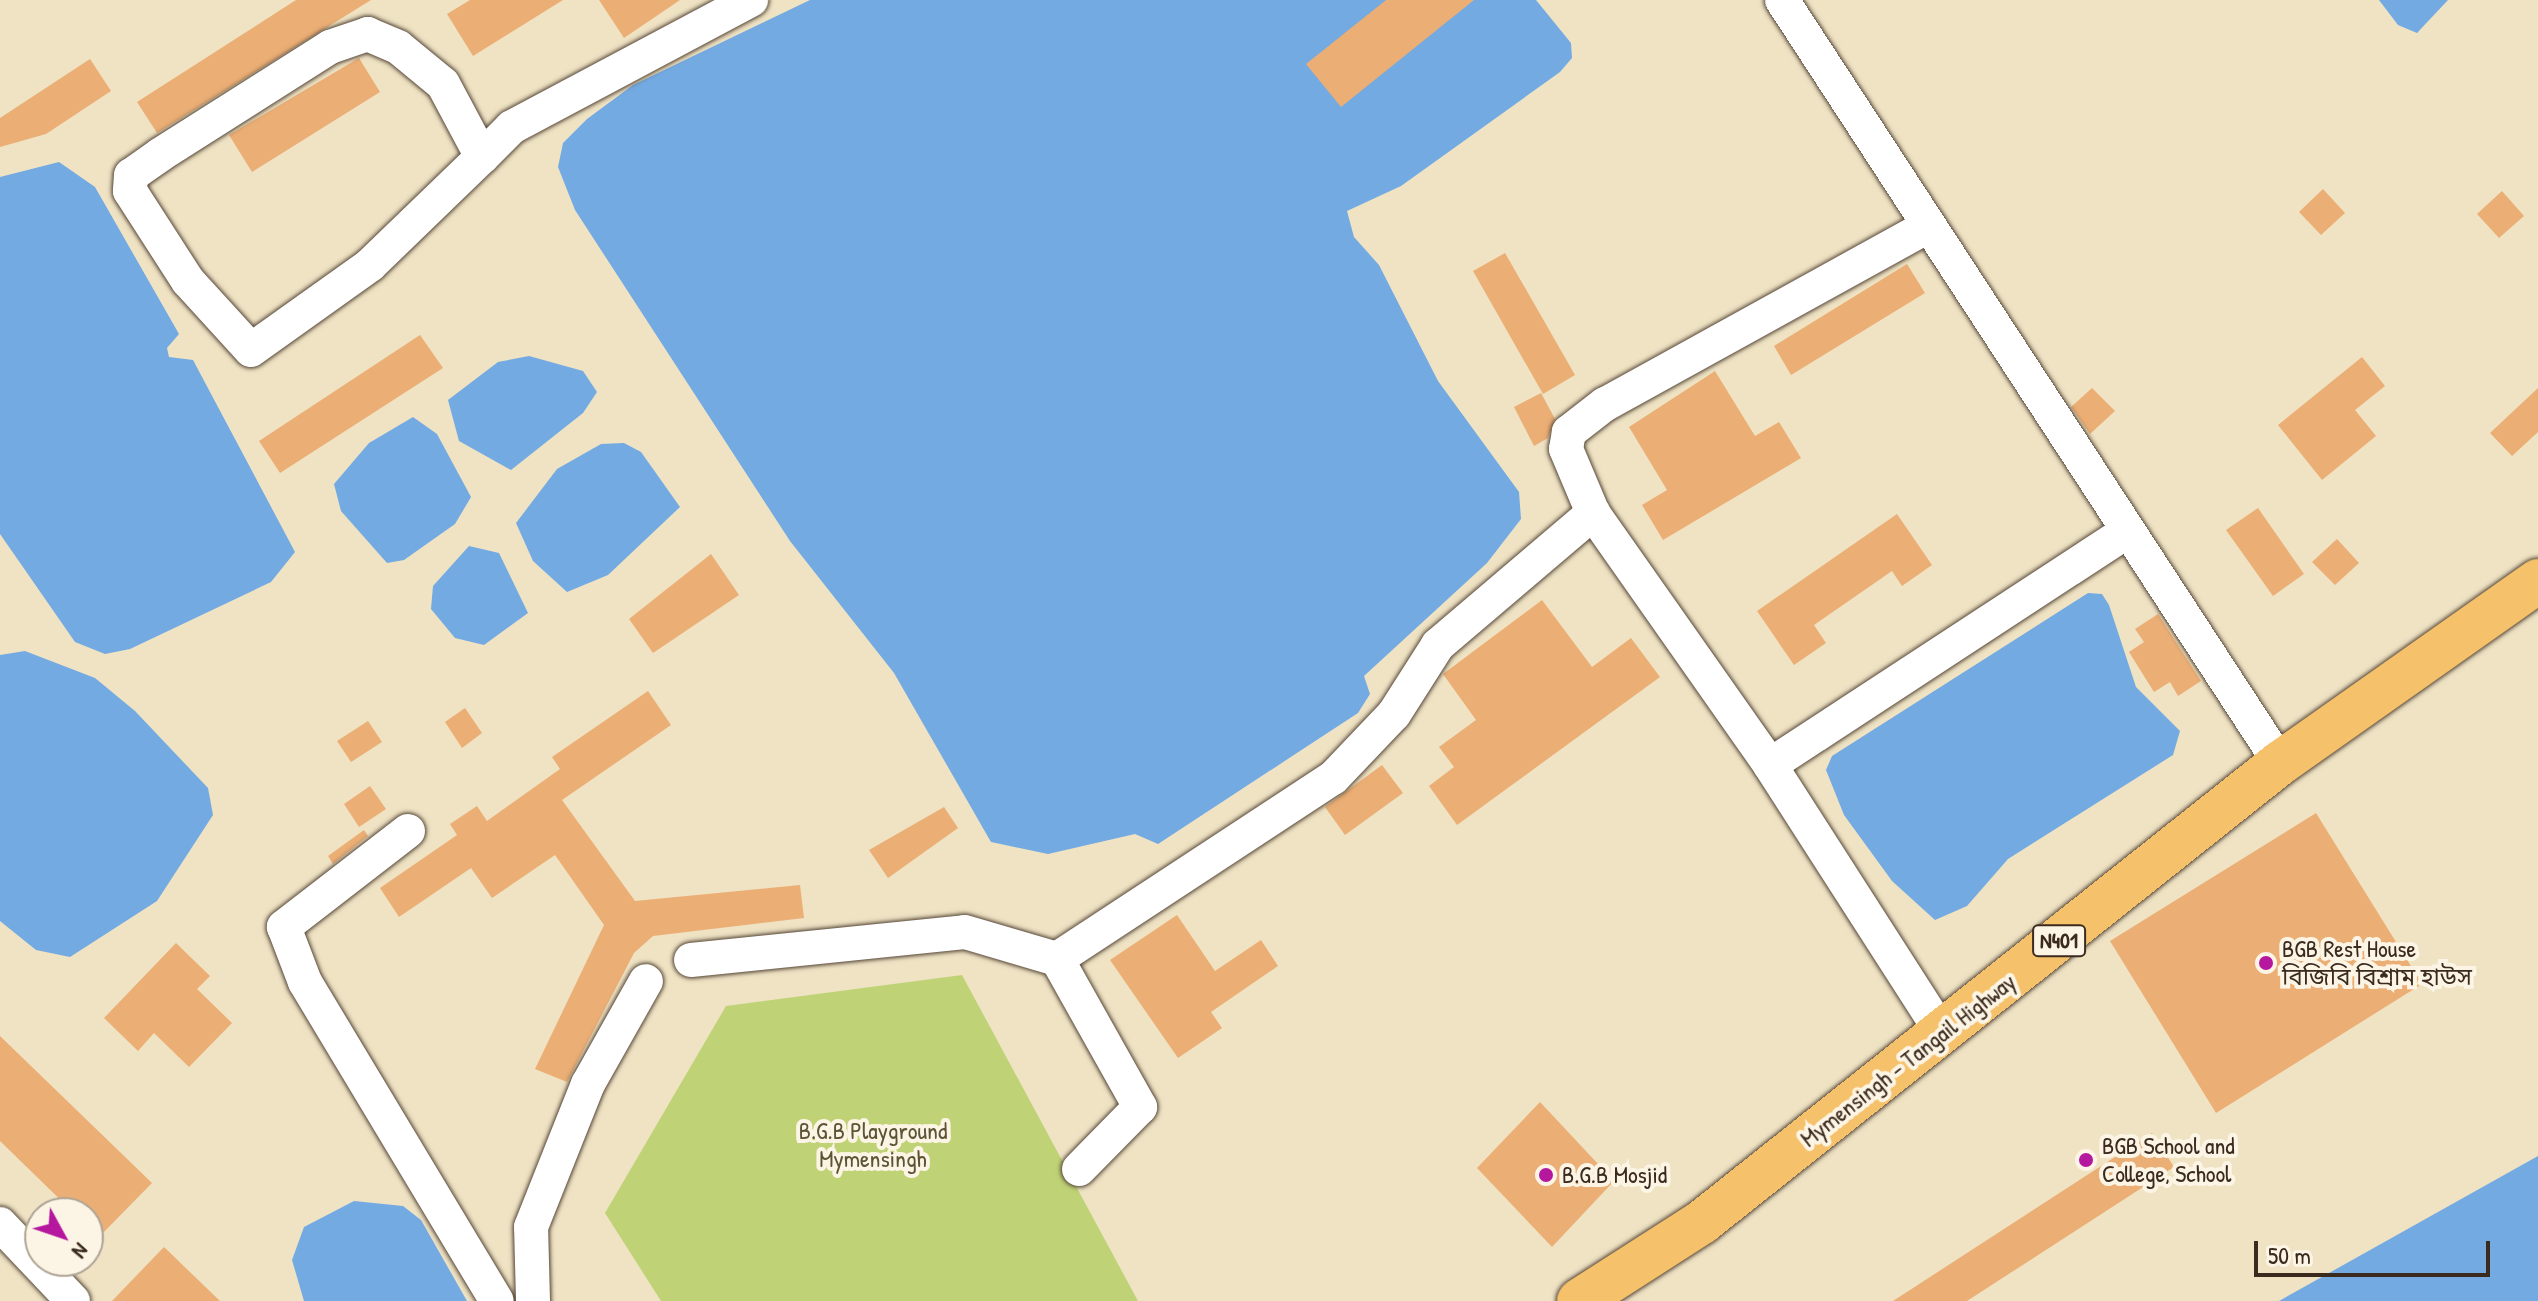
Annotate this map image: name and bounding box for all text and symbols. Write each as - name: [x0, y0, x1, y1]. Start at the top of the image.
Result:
- road number: N401: [2031, 923, 2087, 959]
- place label: BGB Rest House বিজিবি বিশ্রাম হাউস: [2282, 935, 2472, 991]
- marker: BGB Rest House বিজিবি বিশ্রাম হাউস: [2257, 954, 2275, 972]
- street label: Mymensingh - Tangail Highway: [1795, 967, 2021, 1153]
- park label: B.G.B Playground Mymensingh: [799, 1117, 947, 1173]
- place label: BGB School and College, School: [2102, 1132, 2235, 1188]
- marker: BGB School and College, School: [2077, 1151, 2095, 1169]
- place label: B.G.B Mosjid: [1562, 1161, 1667, 1189]
- marker: B.G.B Mosjid: [1537, 1166, 1555, 1184]
- north arrow: [24, 1197, 104, 1277]
- scale bar: [2258, 1225, 2494, 1275]
- text: N: [66, 1237, 96, 1265]
- text: 50 m: [2268, 1239, 2311, 1271]

